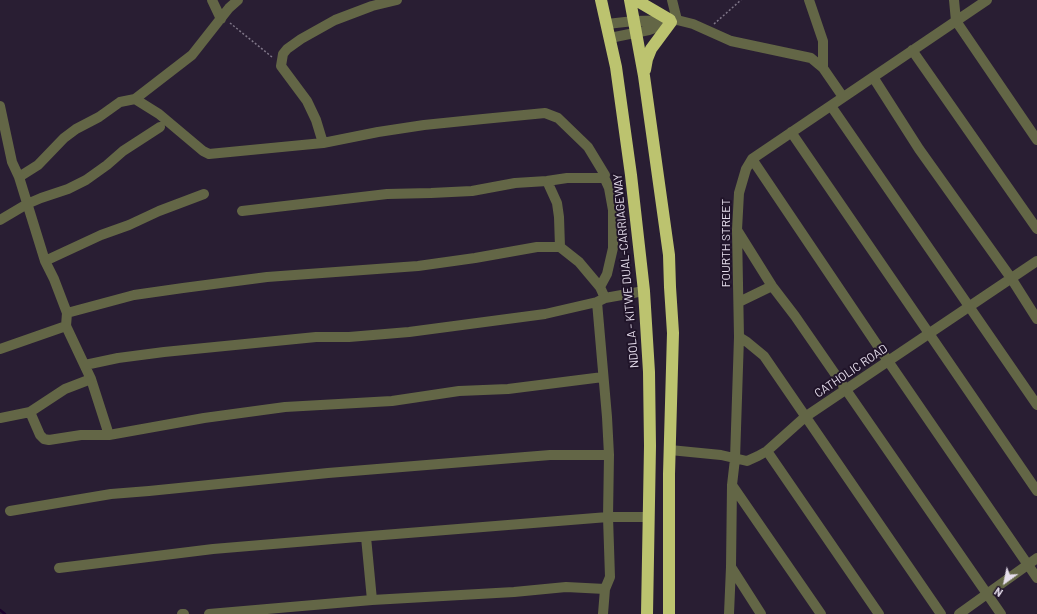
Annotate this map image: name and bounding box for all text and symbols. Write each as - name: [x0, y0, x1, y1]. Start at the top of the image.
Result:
- street label: NDOLA - KITWE DUAL-CARRIAGEWAY: [610, 173, 642, 369]
- street label: FOURTH STREET: [719, 199, 733, 287]
- street label: CATHOLIC ROAD: [812, 341, 890, 401]
- north arrow: [985, 562, 1025, 602]
- text: N: [992, 585, 1005, 600]

